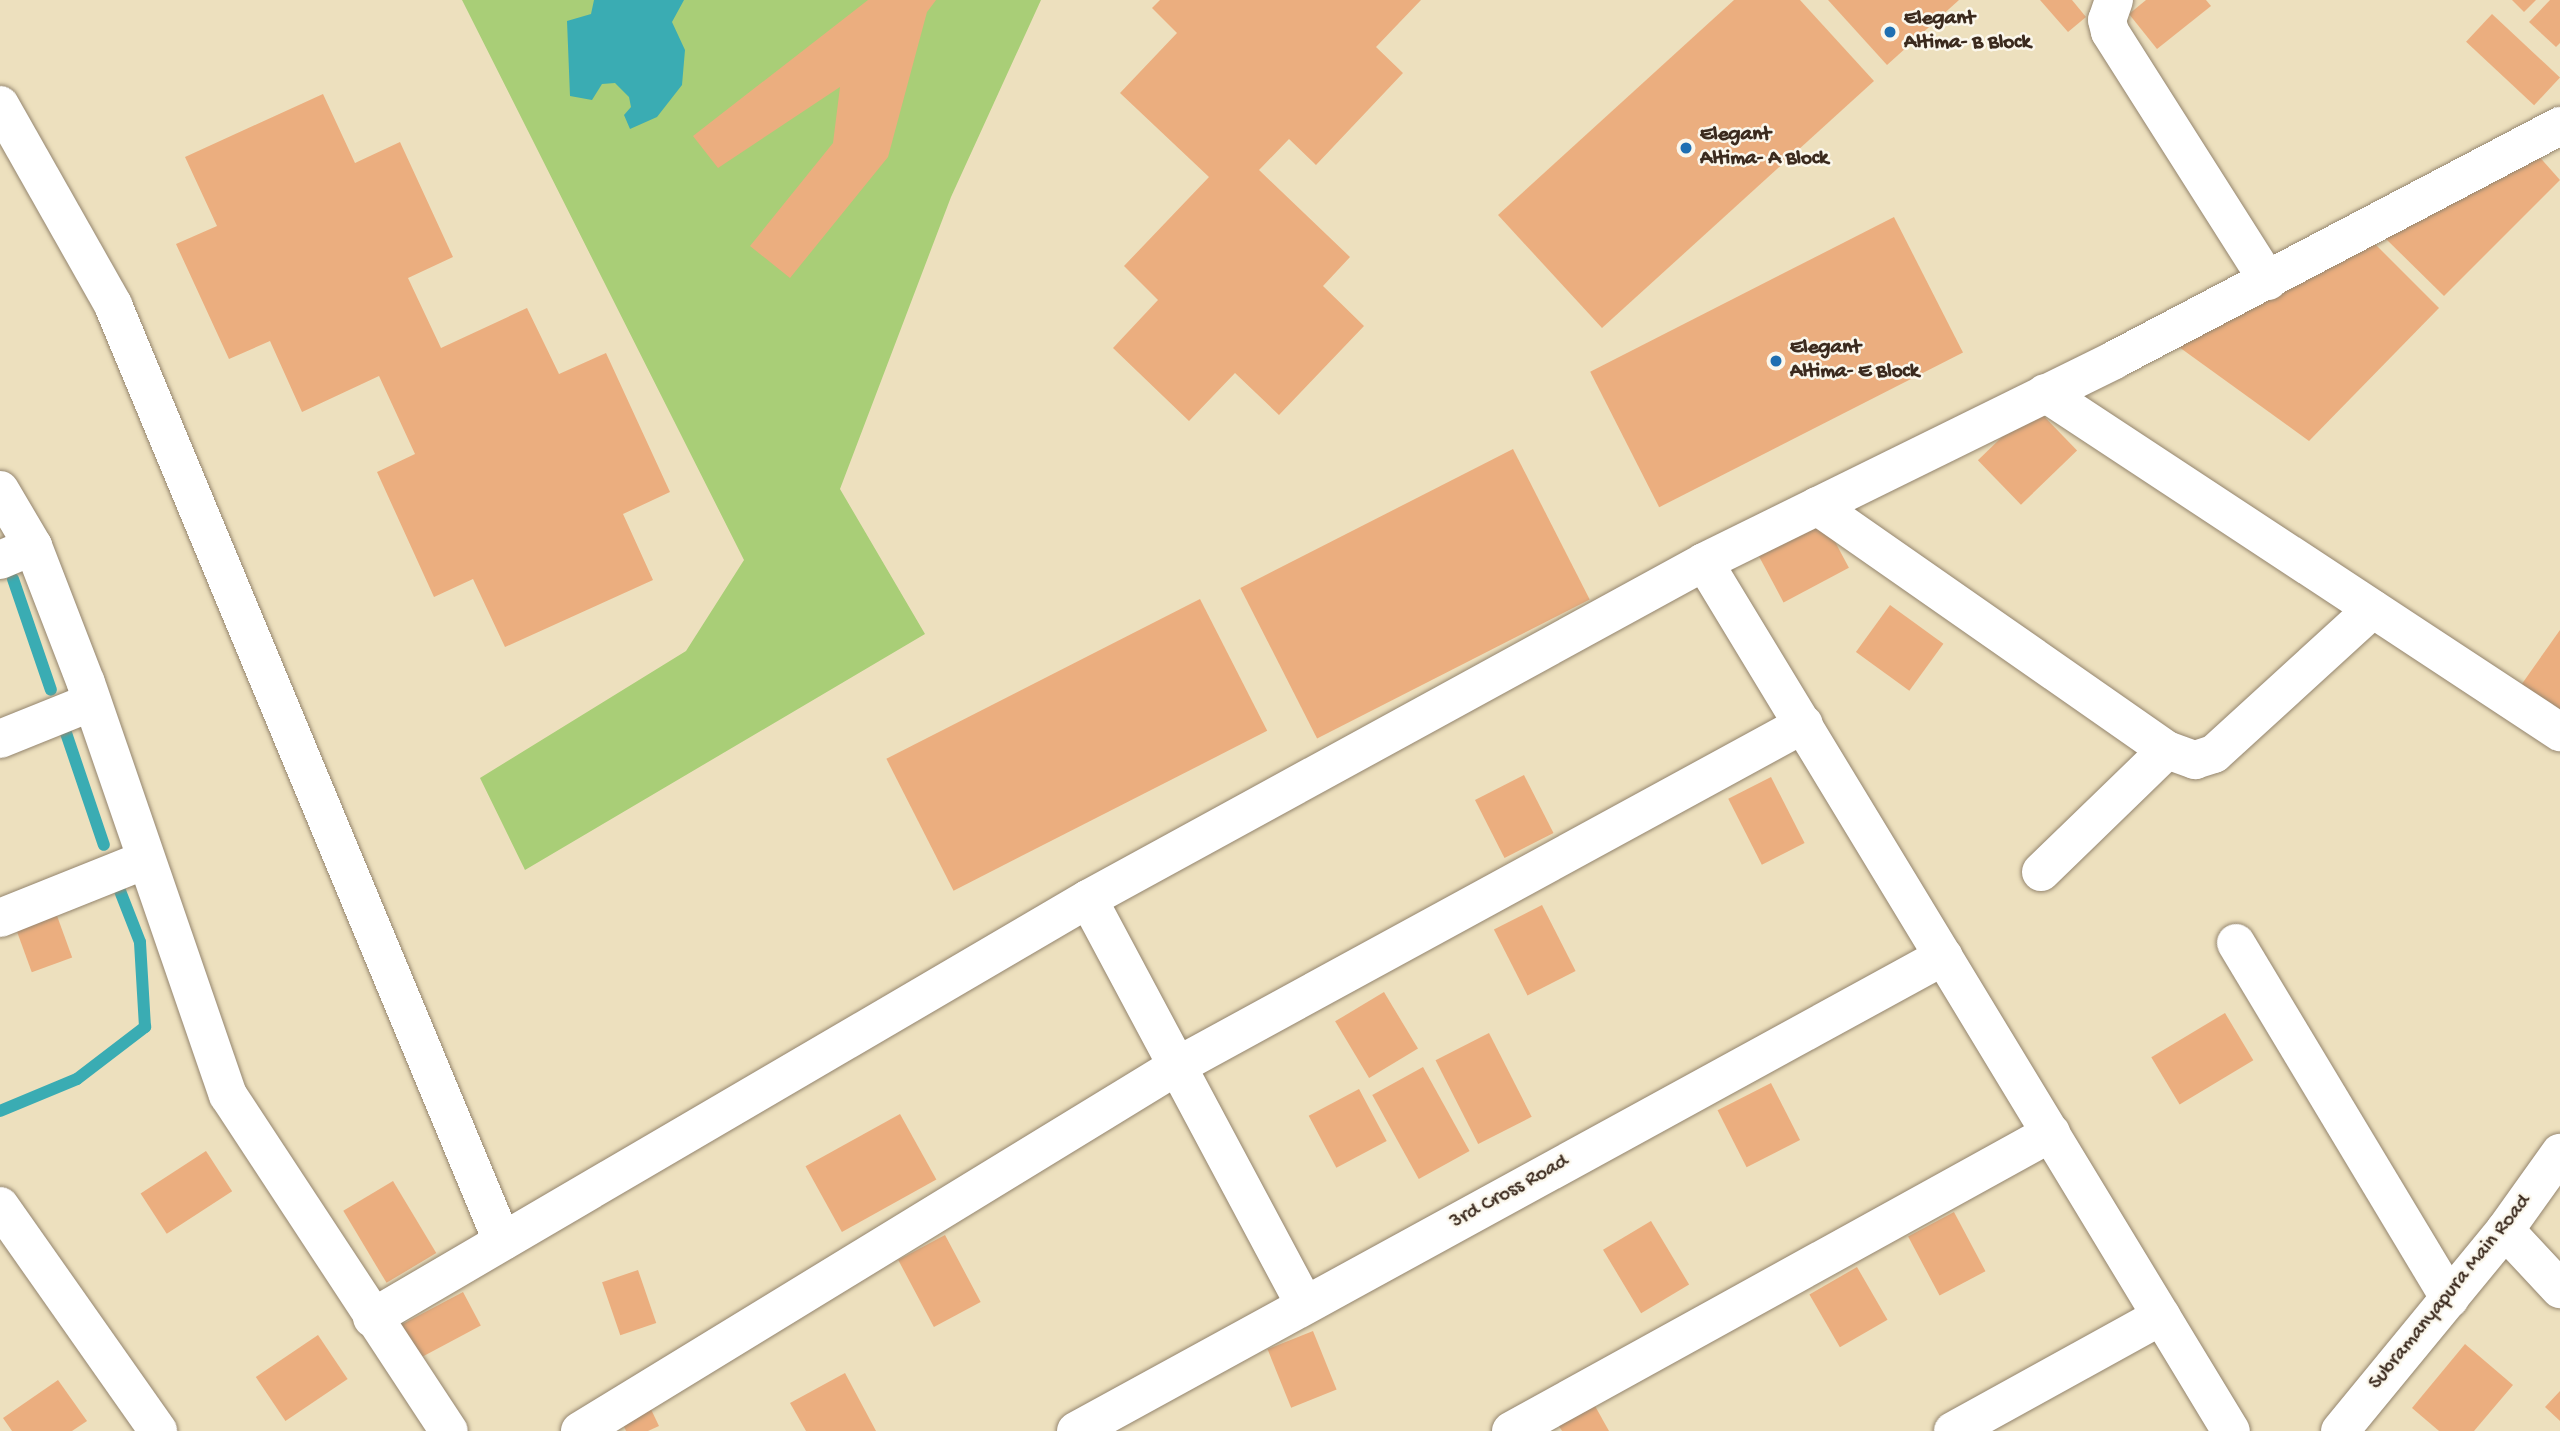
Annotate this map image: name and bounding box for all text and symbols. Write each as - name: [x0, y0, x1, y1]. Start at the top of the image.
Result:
- place label: Elegant Altima- B Block: [1904, 7, 2031, 57]
- marker: Elegant Altima- B Block: [1882, 24, 1898, 40]
- place label: Elegant Altima- A Block: [1700, 123, 1828, 173]
- marker: Elegant Altima- A Block: [1678, 140, 1694, 156]
- place label: Elegant Altima- E Block: [1790, 336, 1919, 386]
- marker: Elegant Altima- E Block: [1768, 353, 1784, 369]
- street label: 3rd Cross Road: [1446, 1150, 1574, 1236]
- street label: Subramanyapura Main Road: [2364, 1190, 2538, 1396]

